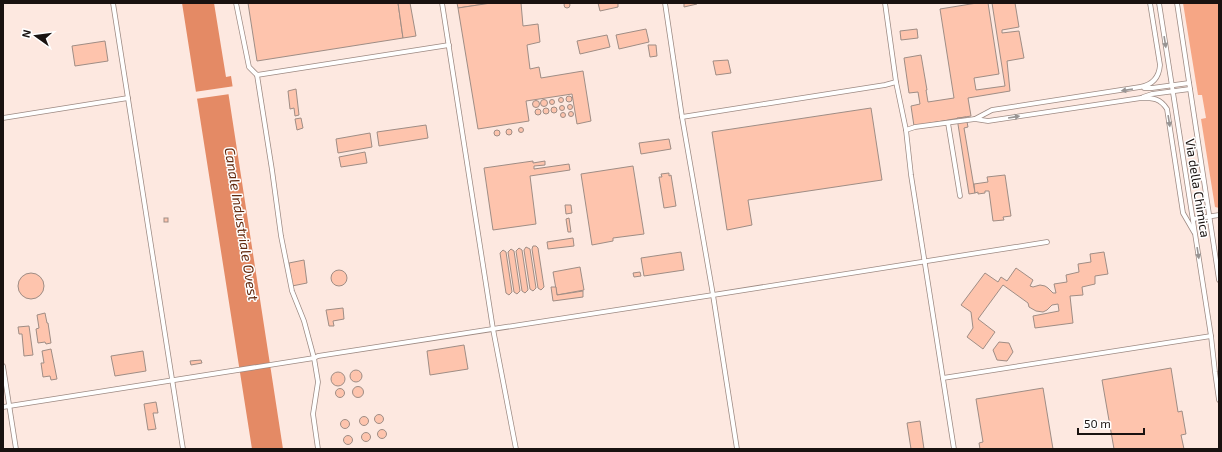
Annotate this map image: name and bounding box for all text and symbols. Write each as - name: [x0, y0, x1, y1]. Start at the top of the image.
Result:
- north arrow: [16, 16, 56, 56]
- text: N: [19, 28, 33, 39]
- one-way arrow: [1162, 35, 1168, 48]
- one-way arrow: [1121, 87, 1133, 93]
- one-way arrow: [1008, 114, 1020, 120]
- one-way arrow: [1166, 115, 1172, 128]
- street label: Via della Chimica: [1182, 138, 1214, 238]
- water label: Canale Industriale Ovest: [221, 146, 263, 303]
- one-way arrow: [1195, 247, 1201, 259]
- scale bar: [1078, 410, 1144, 436]
- text: 50 m: [1084, 416, 1111, 430]

